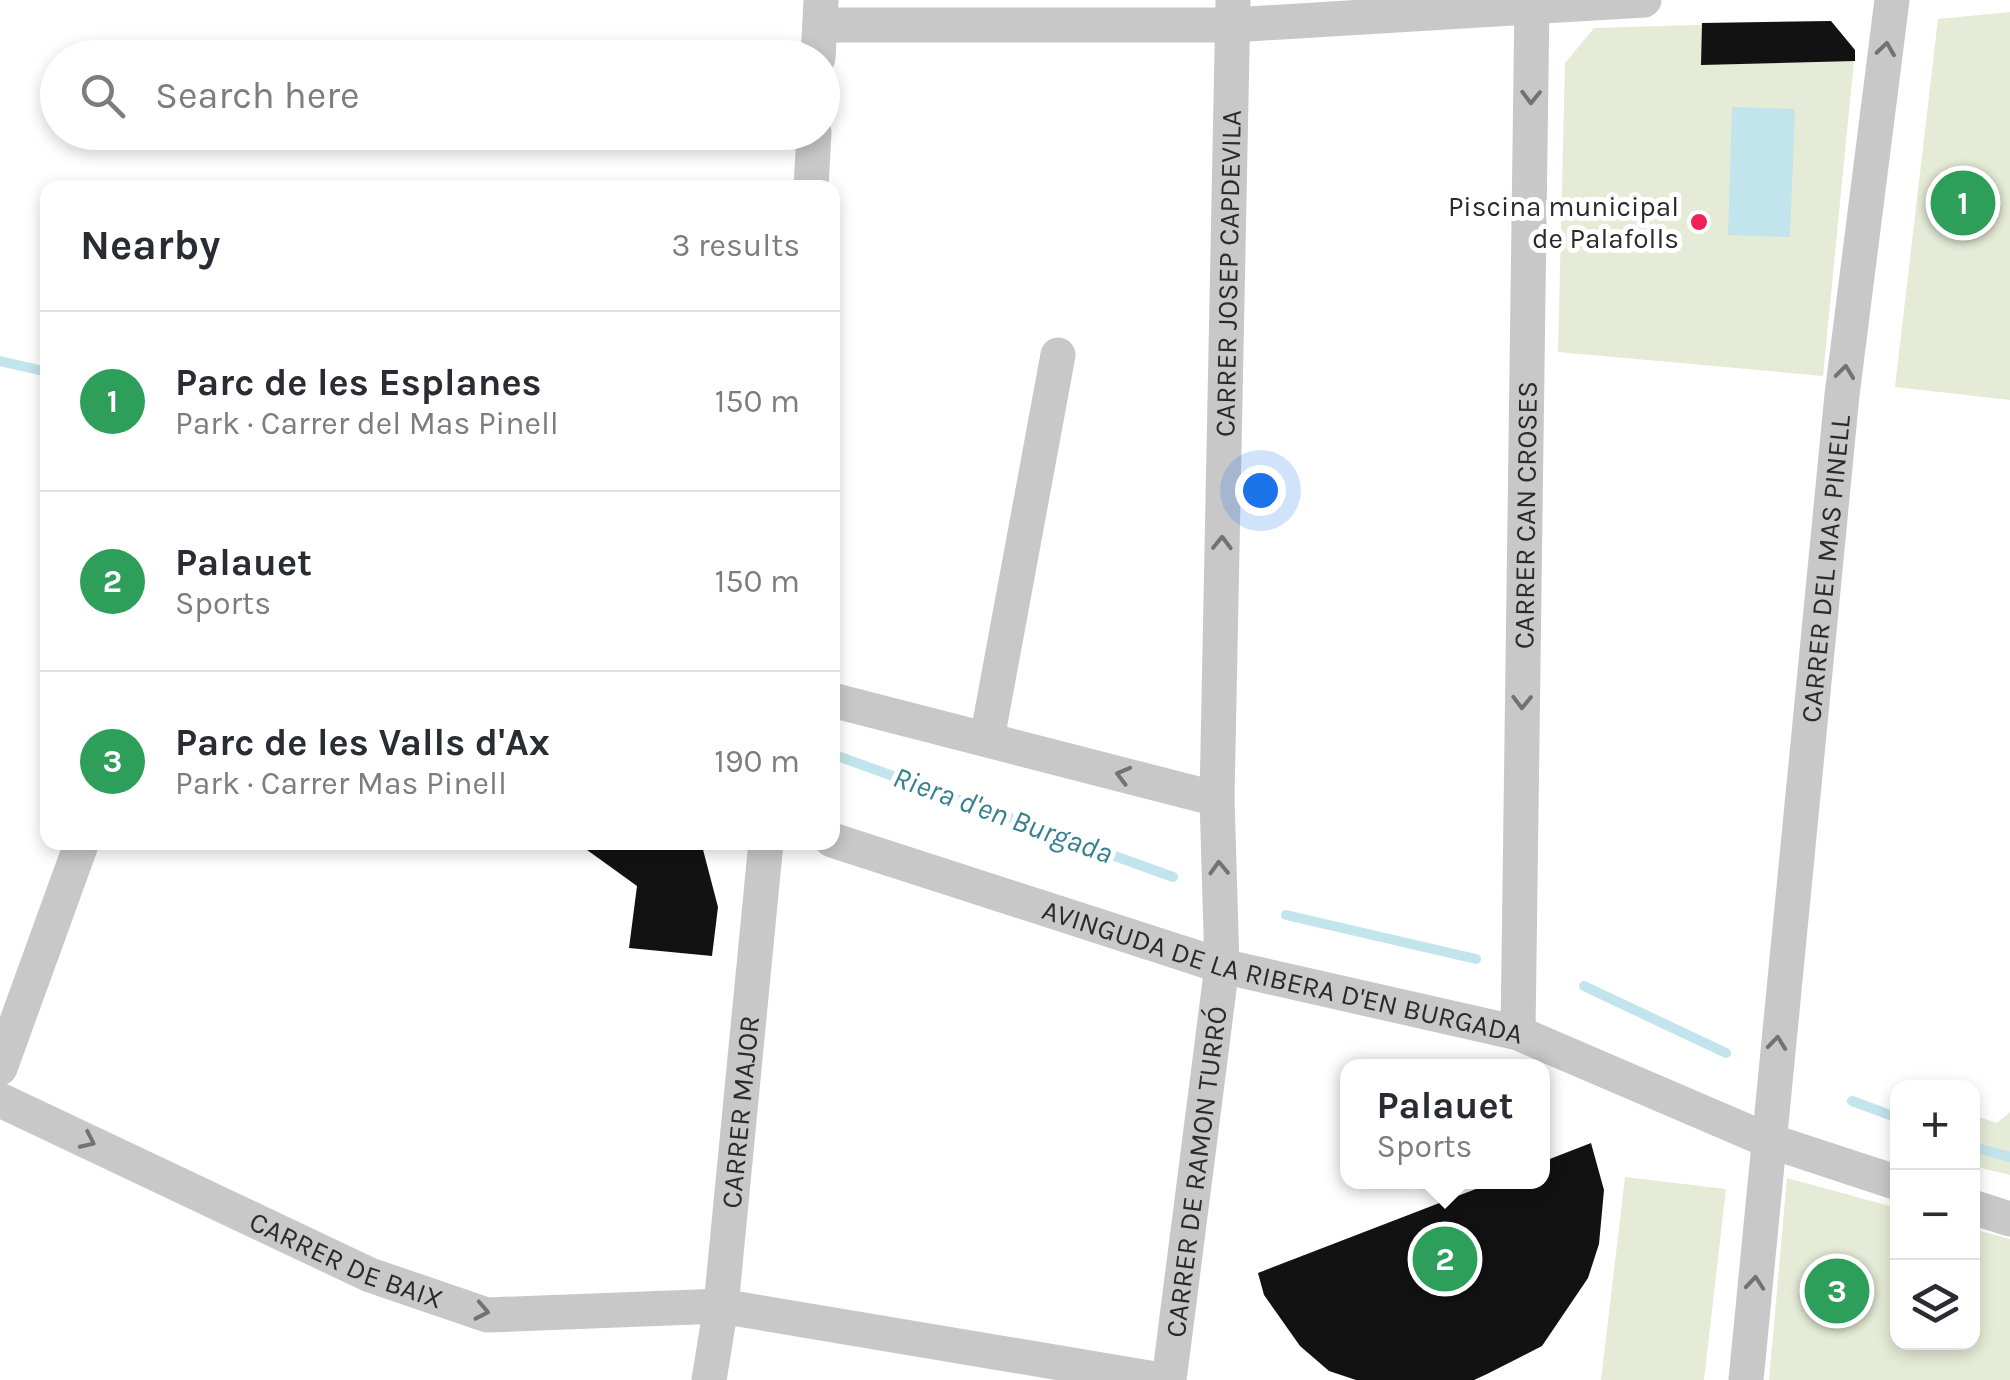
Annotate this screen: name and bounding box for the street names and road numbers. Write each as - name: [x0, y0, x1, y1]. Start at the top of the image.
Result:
- street label: CARRER JOSEP CAPDEVILA: [1208, 110, 1248, 437]
- street label: CARRER CAN CROSES: [1507, 381, 1544, 649]
- street label: CARRER DEL MAS PINELL: [1794, 414, 1857, 724]
- street label: AVINGUDA DE LA RIBERA D'EN BURGADA: [1038, 893, 1526, 1051]
- street label: CARRER DE RAMON TURRÓ: [1159, 1004, 1234, 1339]
- street label: CARRER MAJOR: [715, 1014, 766, 1210]
- street label: CARRER DE BAIX: [244, 1205, 447, 1316]

